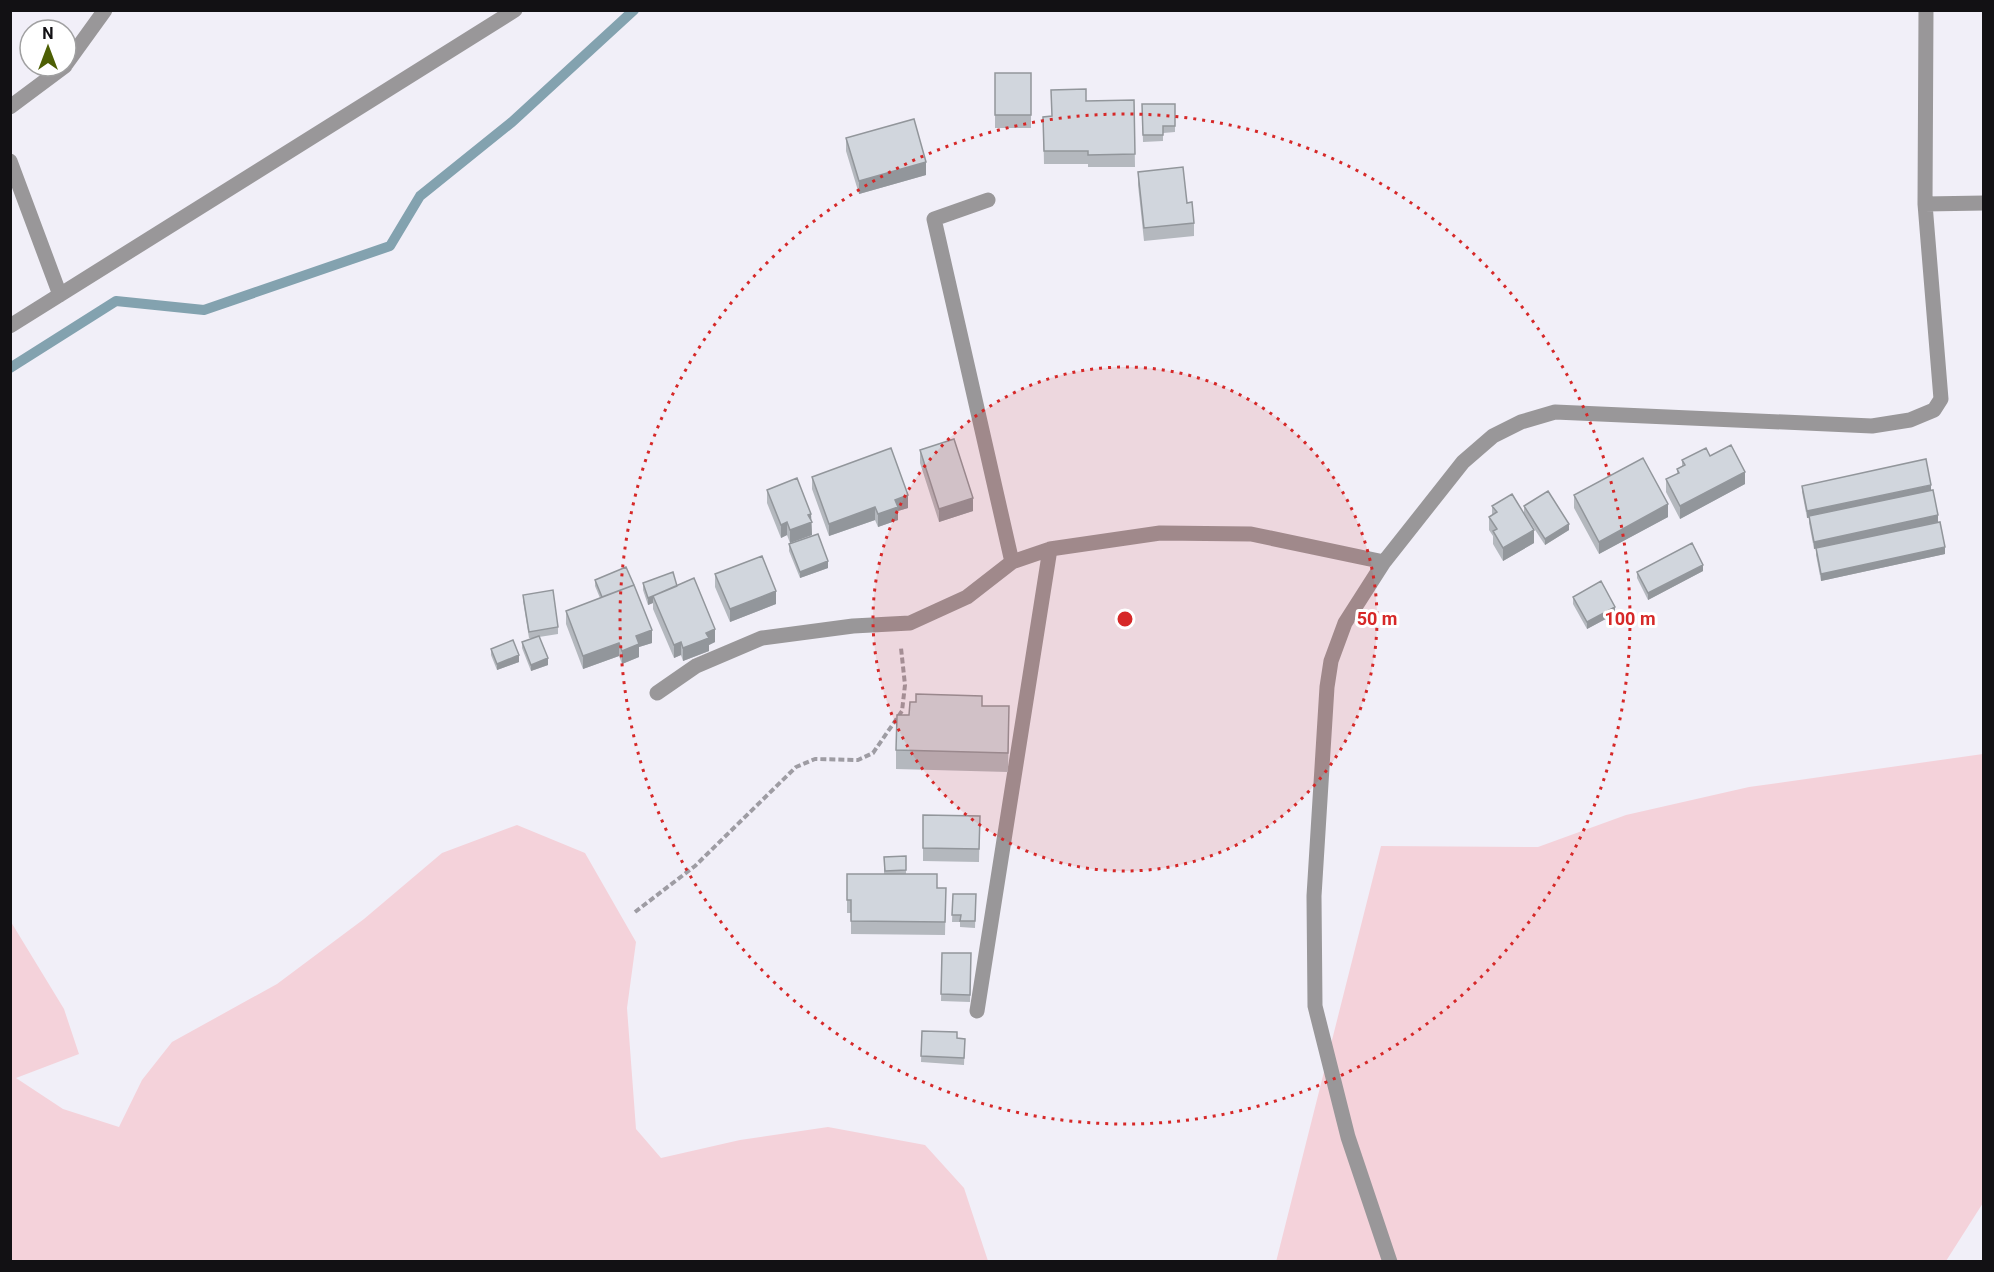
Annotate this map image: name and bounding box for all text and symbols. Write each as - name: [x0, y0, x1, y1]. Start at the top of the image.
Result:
- north arrow: [18, 18, 78, 78]
- text: N: [42, 24, 54, 43]
- text: 50 m: [1357, 608, 1397, 629]
- text: 100 m: [1604, 608, 1656, 629]
- centre of rings: [1115, 609, 1135, 629]

